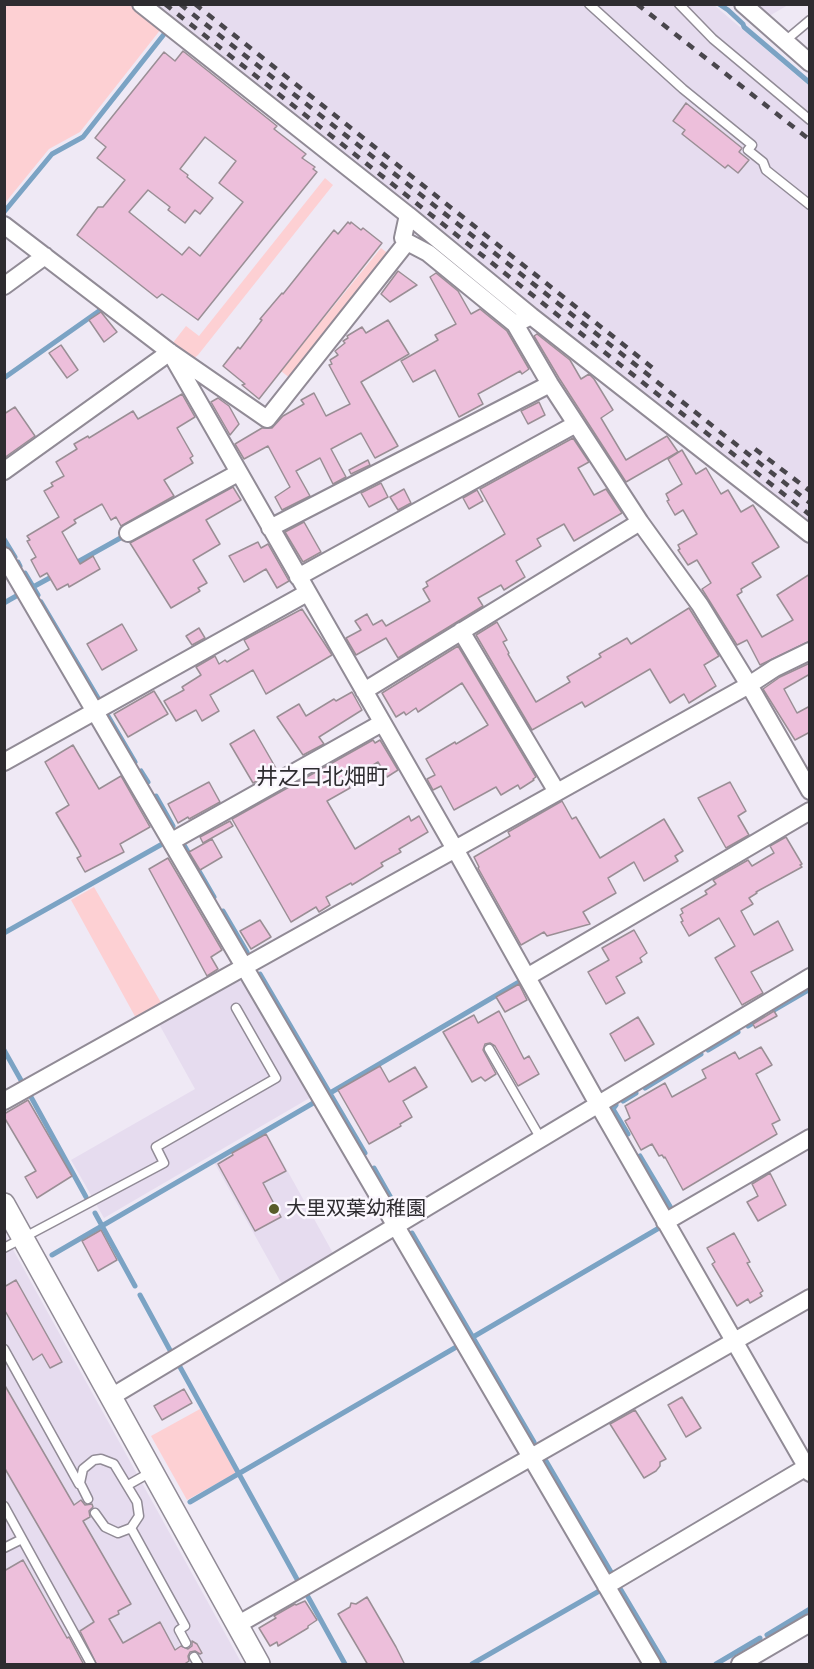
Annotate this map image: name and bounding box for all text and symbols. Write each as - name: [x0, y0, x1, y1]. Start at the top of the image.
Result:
- district label: 井之口北畑町: [256, 765, 388, 791]
- place label: 大里双葉幼稚園: [286, 1197, 426, 1221]
- marker: 大里双葉幼稚園: [267, 1202, 281, 1216]

